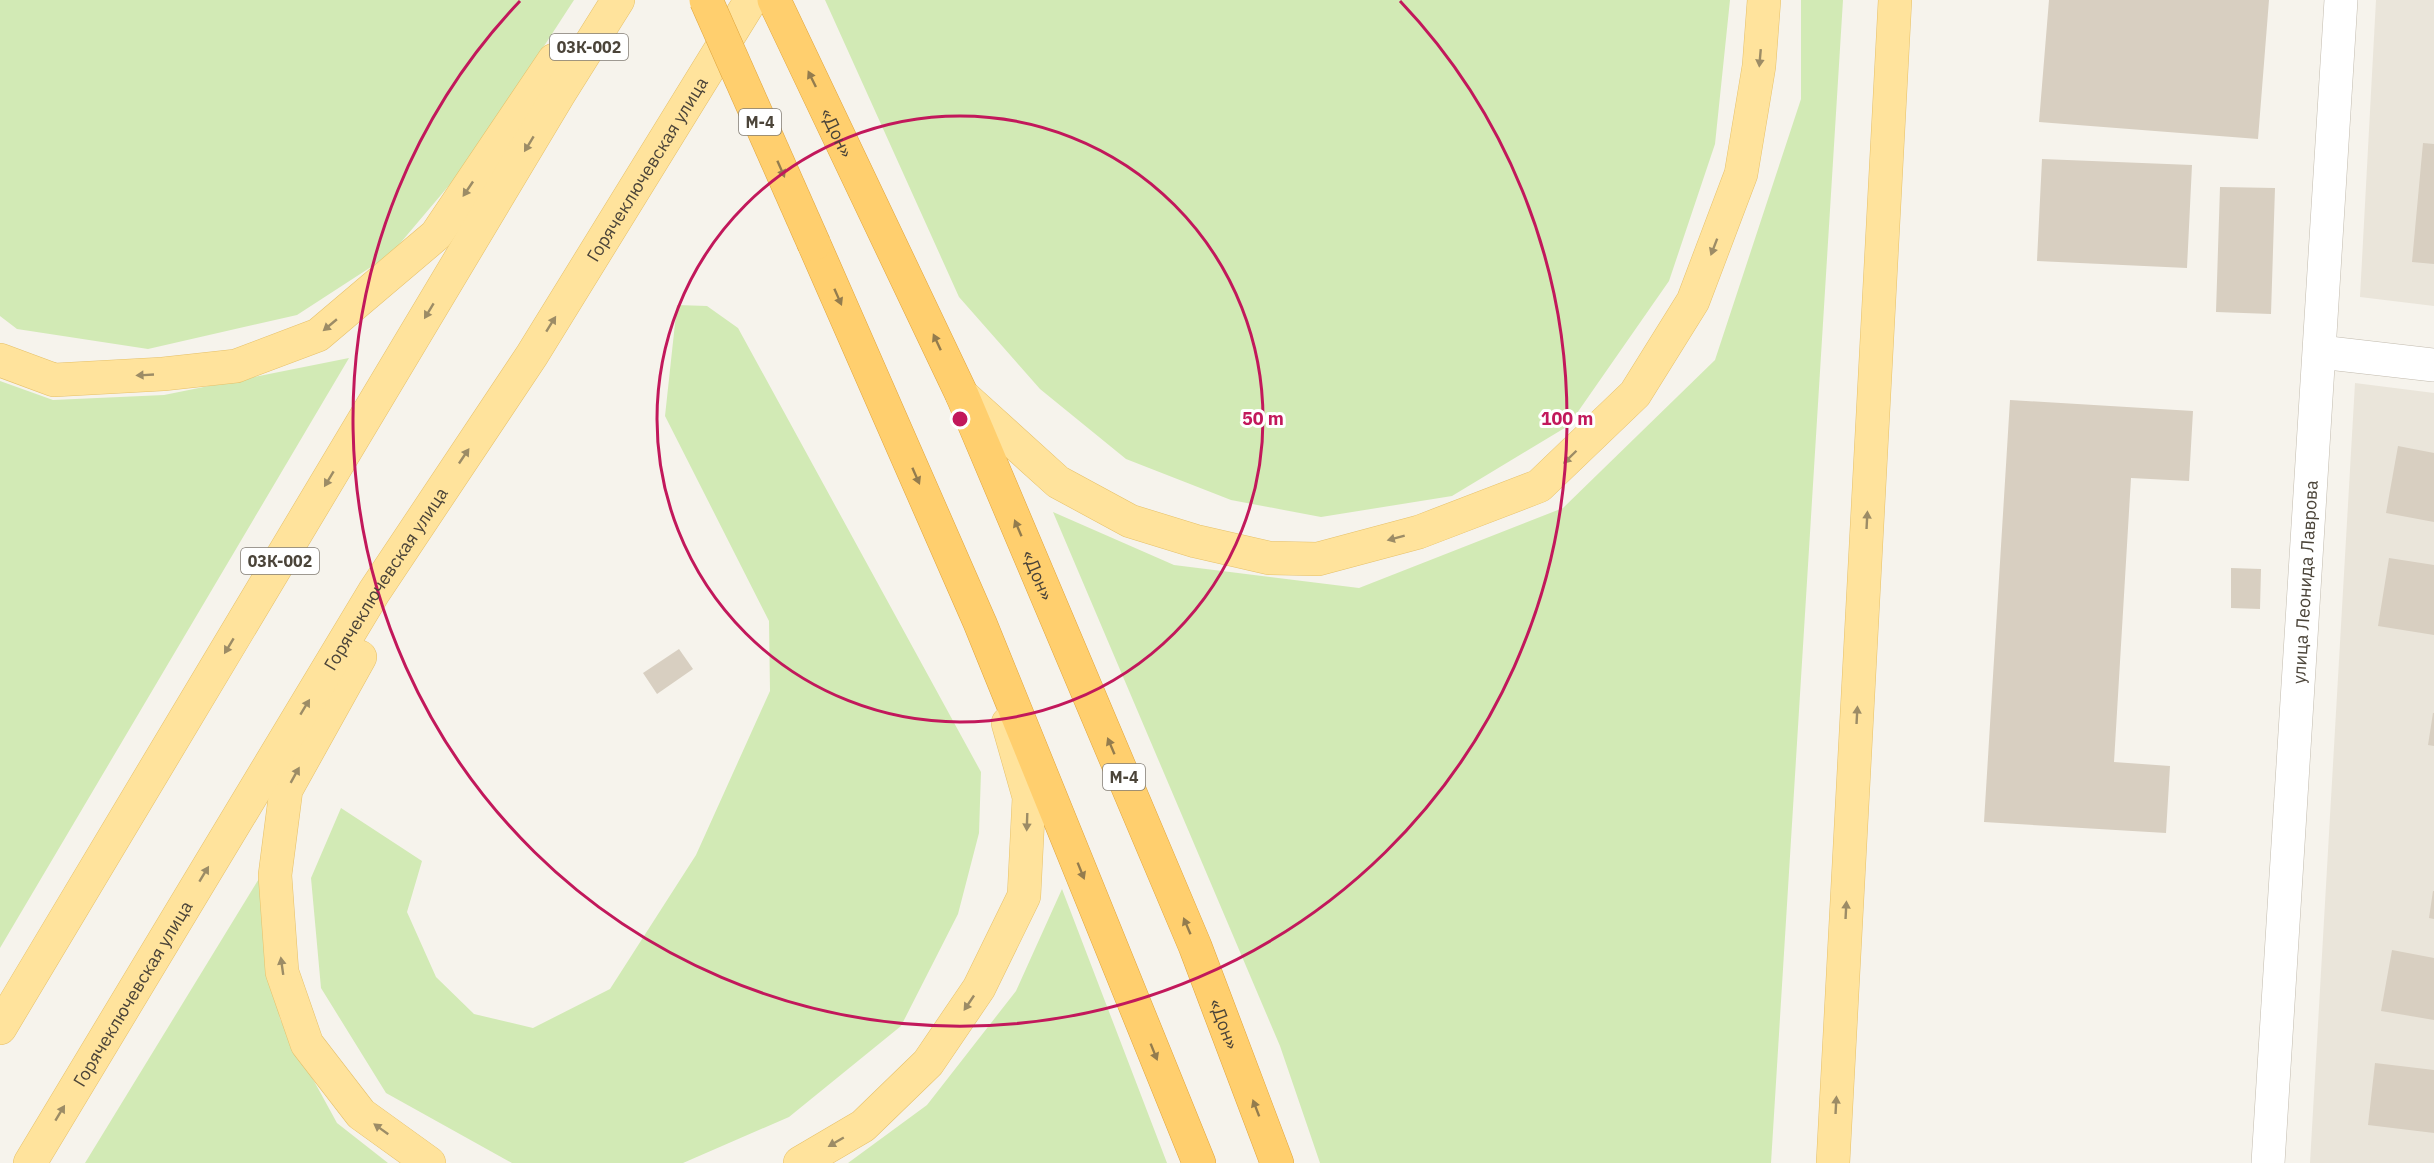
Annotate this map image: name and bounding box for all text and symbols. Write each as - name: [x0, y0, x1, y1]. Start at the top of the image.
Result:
- road number: 03К-002: [550, 34, 628, 60]
- one-way arrow: [1755, 49, 1765, 68]
- one-way arrow: [808, 71, 817, 88]
- street label: Горячеключевская улица: [581, 72, 713, 266]
- street label: «Дон»: [816, 104, 859, 161]
- road number: М-4: [739, 109, 781, 135]
- one-way arrow: [524, 136, 535, 152]
- one-way arrow: [776, 160, 786, 178]
- one-way arrow: [463, 181, 474, 197]
- one-way arrow: [1709, 238, 1718, 256]
- one-way arrow: [833, 289, 843, 307]
- one-way arrow: [424, 303, 435, 319]
- one-way arrow: [545, 316, 556, 332]
- one-way arrow: [323, 318, 338, 331]
- one-way arrow: [933, 333, 942, 350]
- one-way arrow: [135, 371, 154, 380]
- text: 50 m: [1242, 407, 1284, 430]
- text: 100 m: [1541, 407, 1593, 430]
- centre of rings: [950, 409, 970, 429]
- one-way arrow: [459, 448, 470, 464]
- one-way arrow: [1564, 449, 1578, 463]
- one-way arrow: [912, 467, 921, 485]
- one-way arrow: [324, 471, 334, 488]
- street label: улица Леонида Лаврова: [2287, 479, 2322, 685]
- street label: Горячеключевская улица: [318, 482, 452, 674]
- one-way arrow: [1863, 511, 1872, 530]
- one-way arrow: [1013, 519, 1022, 537]
- one-way arrow: [1387, 534, 1405, 543]
- street label: «Дон»: [1017, 547, 1059, 604]
- road number: 03К-002: [241, 548, 319, 574]
- one-way arrow: [223, 638, 234, 654]
- one-way arrow: [299, 699, 310, 715]
- one-way arrow: [1852, 706, 1861, 725]
- one-way arrow: [1106, 737, 1116, 755]
- road number: М-4: [1103, 764, 1145, 790]
- one-way arrow: [290, 766, 300, 783]
- one-way arrow: [1023, 812, 1032, 831]
- one-way arrow: [1076, 863, 1086, 881]
- one-way arrow: [199, 866, 210, 882]
- street label: Горячеключевская улица: [67, 896, 197, 1091]
- one-way arrow: [1842, 900, 1851, 919]
- one-way arrow: [1182, 917, 1191, 935]
- one-way arrow: [278, 957, 287, 976]
- one-way arrow: [964, 995, 975, 1011]
- street label: «Дон»: [1204, 996, 1244, 1052]
- one-way arrow: [1150, 1043, 1159, 1061]
- one-way arrow: [1831, 1095, 1841, 1114]
- one-way arrow: [1251, 1099, 1261, 1117]
- one-way arrow: [55, 1105, 66, 1121]
- one-way arrow: [374, 1123, 390, 1135]
- one-way arrow: [827, 1137, 844, 1147]

